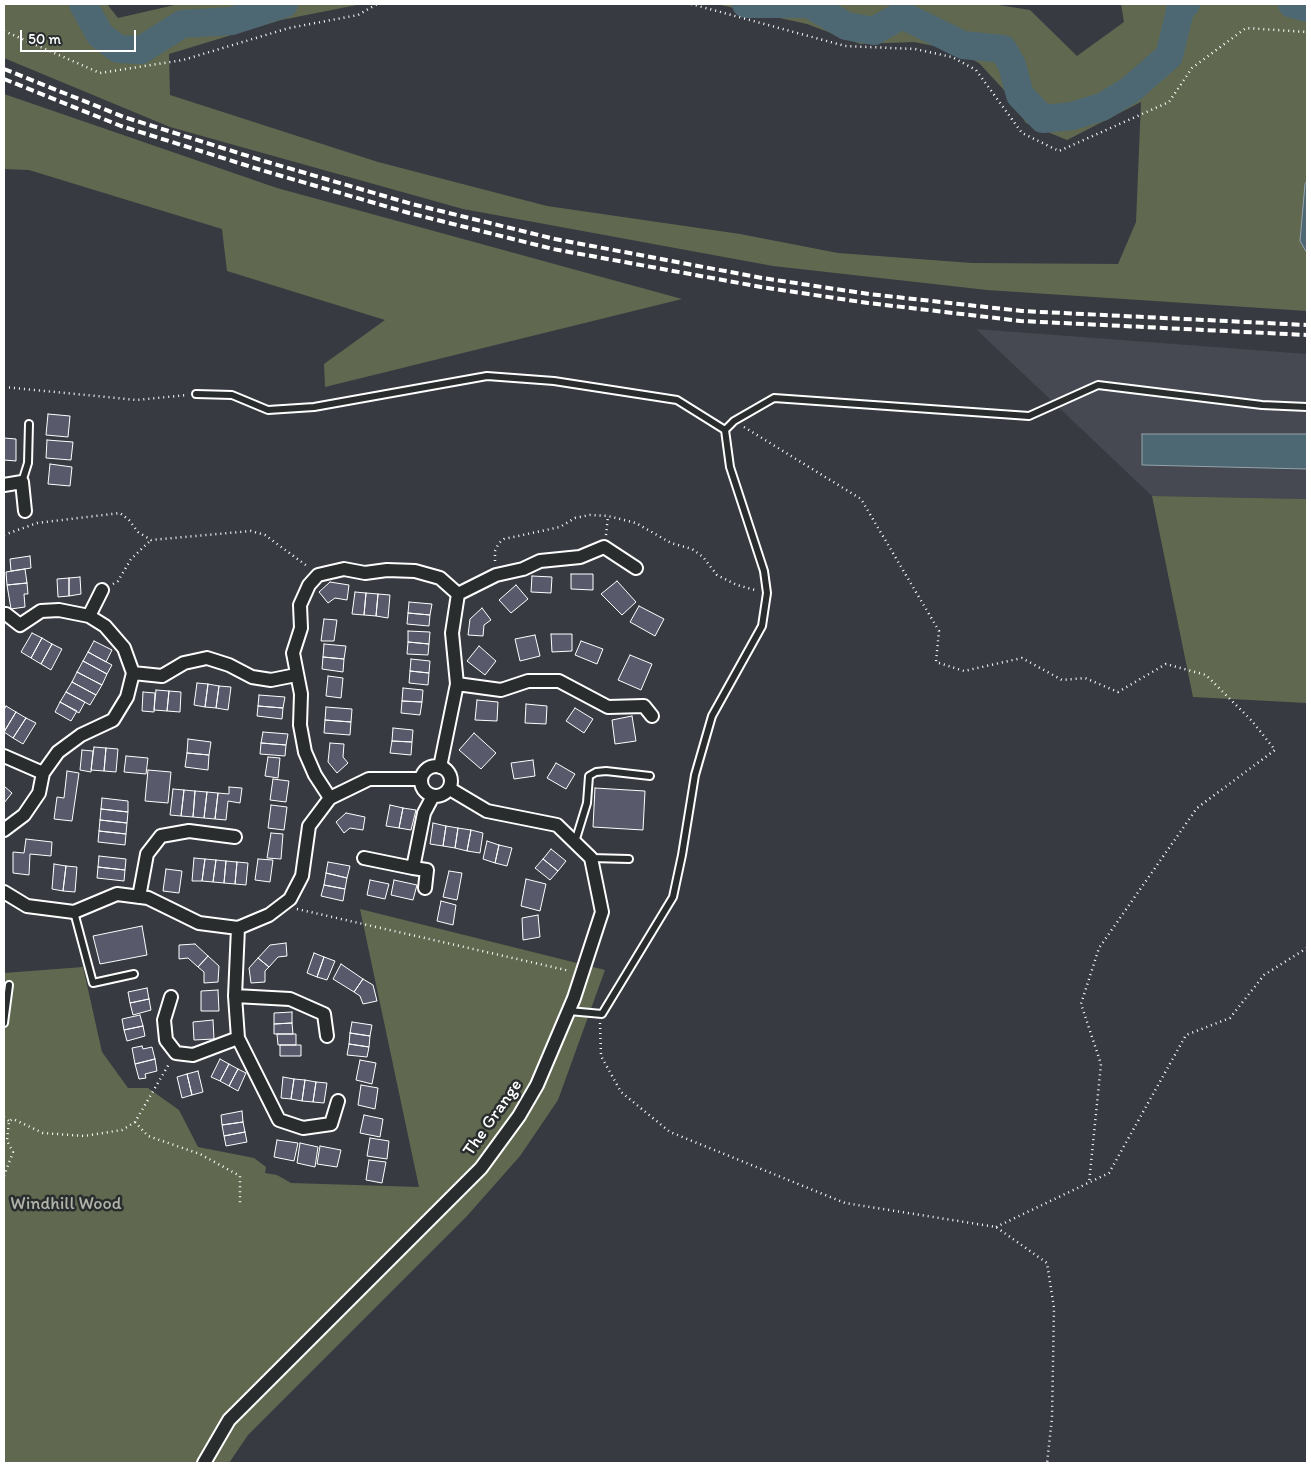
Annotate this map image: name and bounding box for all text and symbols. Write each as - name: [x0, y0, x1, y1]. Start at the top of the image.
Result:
- scale bar: [22, 20, 139, 52]
- text: 50 m: [28, 30, 61, 48]
- street label: The Grange: [459, 1075, 527, 1161]
- park label: Windhill Wood: [10, 1193, 122, 1215]

